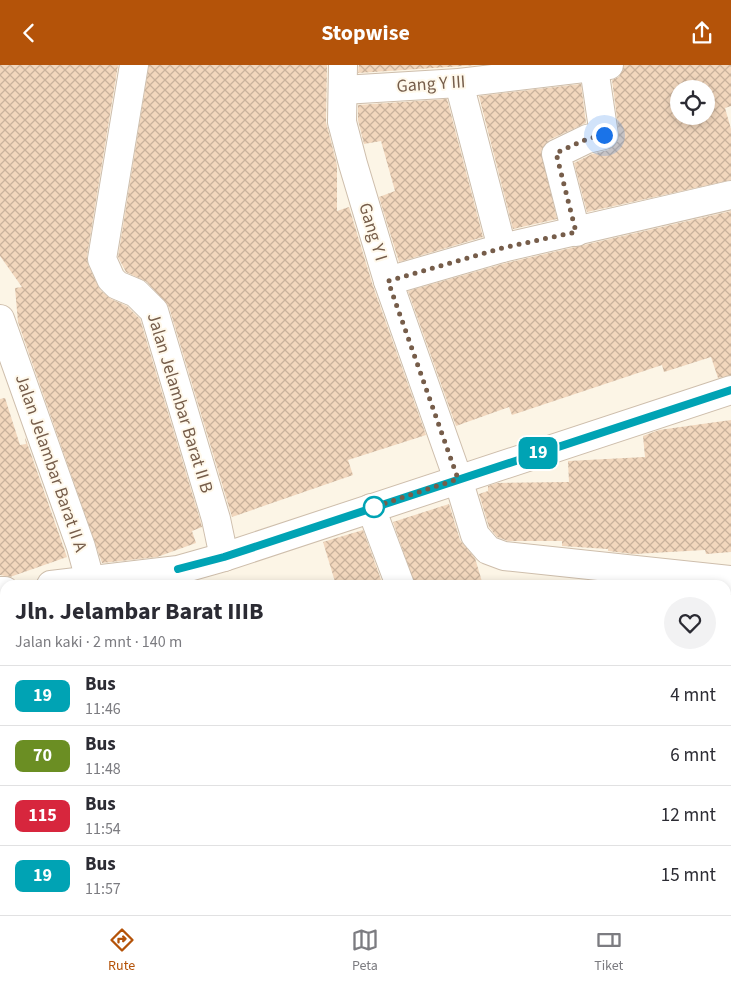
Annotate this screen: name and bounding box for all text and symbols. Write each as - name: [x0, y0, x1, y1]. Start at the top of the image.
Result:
- text: Stopwise: [321, 17, 410, 49]
- icon: back: [15, 19, 43, 47]
- icon: share: [688, 19, 716, 47]
- street label: Gang Y III: [396, 69, 466, 99]
- map controls: [670, 80, 715, 125]
- button: locate: [670, 80, 715, 125]
- your location: [592, 123, 617, 148]
- street label: Gang Y I: [352, 200, 394, 264]
- street label: Jalan Jelambar Barat II B: [141, 310, 219, 496]
- street label: Jalan Jelambar Barat II A: [9, 371, 93, 555]
- line badge: 19: [516, 437, 560, 469]
- text: 19: [528, 440, 548, 465]
- unlabelled marker: [363, 496, 385, 518]
- text: Jln. Jelambar Barat IIIB: [15, 594, 263, 629]
- button: heart: [664, 597, 716, 649]
- text: Jalan kaki · 2 mnt · 140 m: [15, 631, 182, 653]
- text: Bus: [85, 671, 116, 698]
- text: 4 mnt: [670, 682, 716, 709]
- text: 19: [33, 683, 52, 708]
- text: 11:46: [85, 698, 121, 720]
- text: Bus: [85, 731, 116, 758]
- text: 6 mnt: [670, 742, 716, 769]
- text: 70: [33, 743, 52, 768]
- text: 11:48: [85, 758, 121, 780]
- text: Bus: [85, 791, 116, 818]
- text: 12 mnt: [661, 802, 716, 829]
- text: 115: [28, 803, 57, 828]
- text: 11:54: [85, 818, 121, 840]
- text: Bus: [85, 851, 116, 878]
- text: 15 mnt: [661, 862, 716, 889]
- text: 19: [33, 863, 52, 888]
- text: 11:57: [85, 878, 121, 900]
- tab: Rute: [108, 926, 136, 976]
- tab: Peta: [351, 926, 379, 976]
- tab: Tiket: [594, 926, 623, 976]

